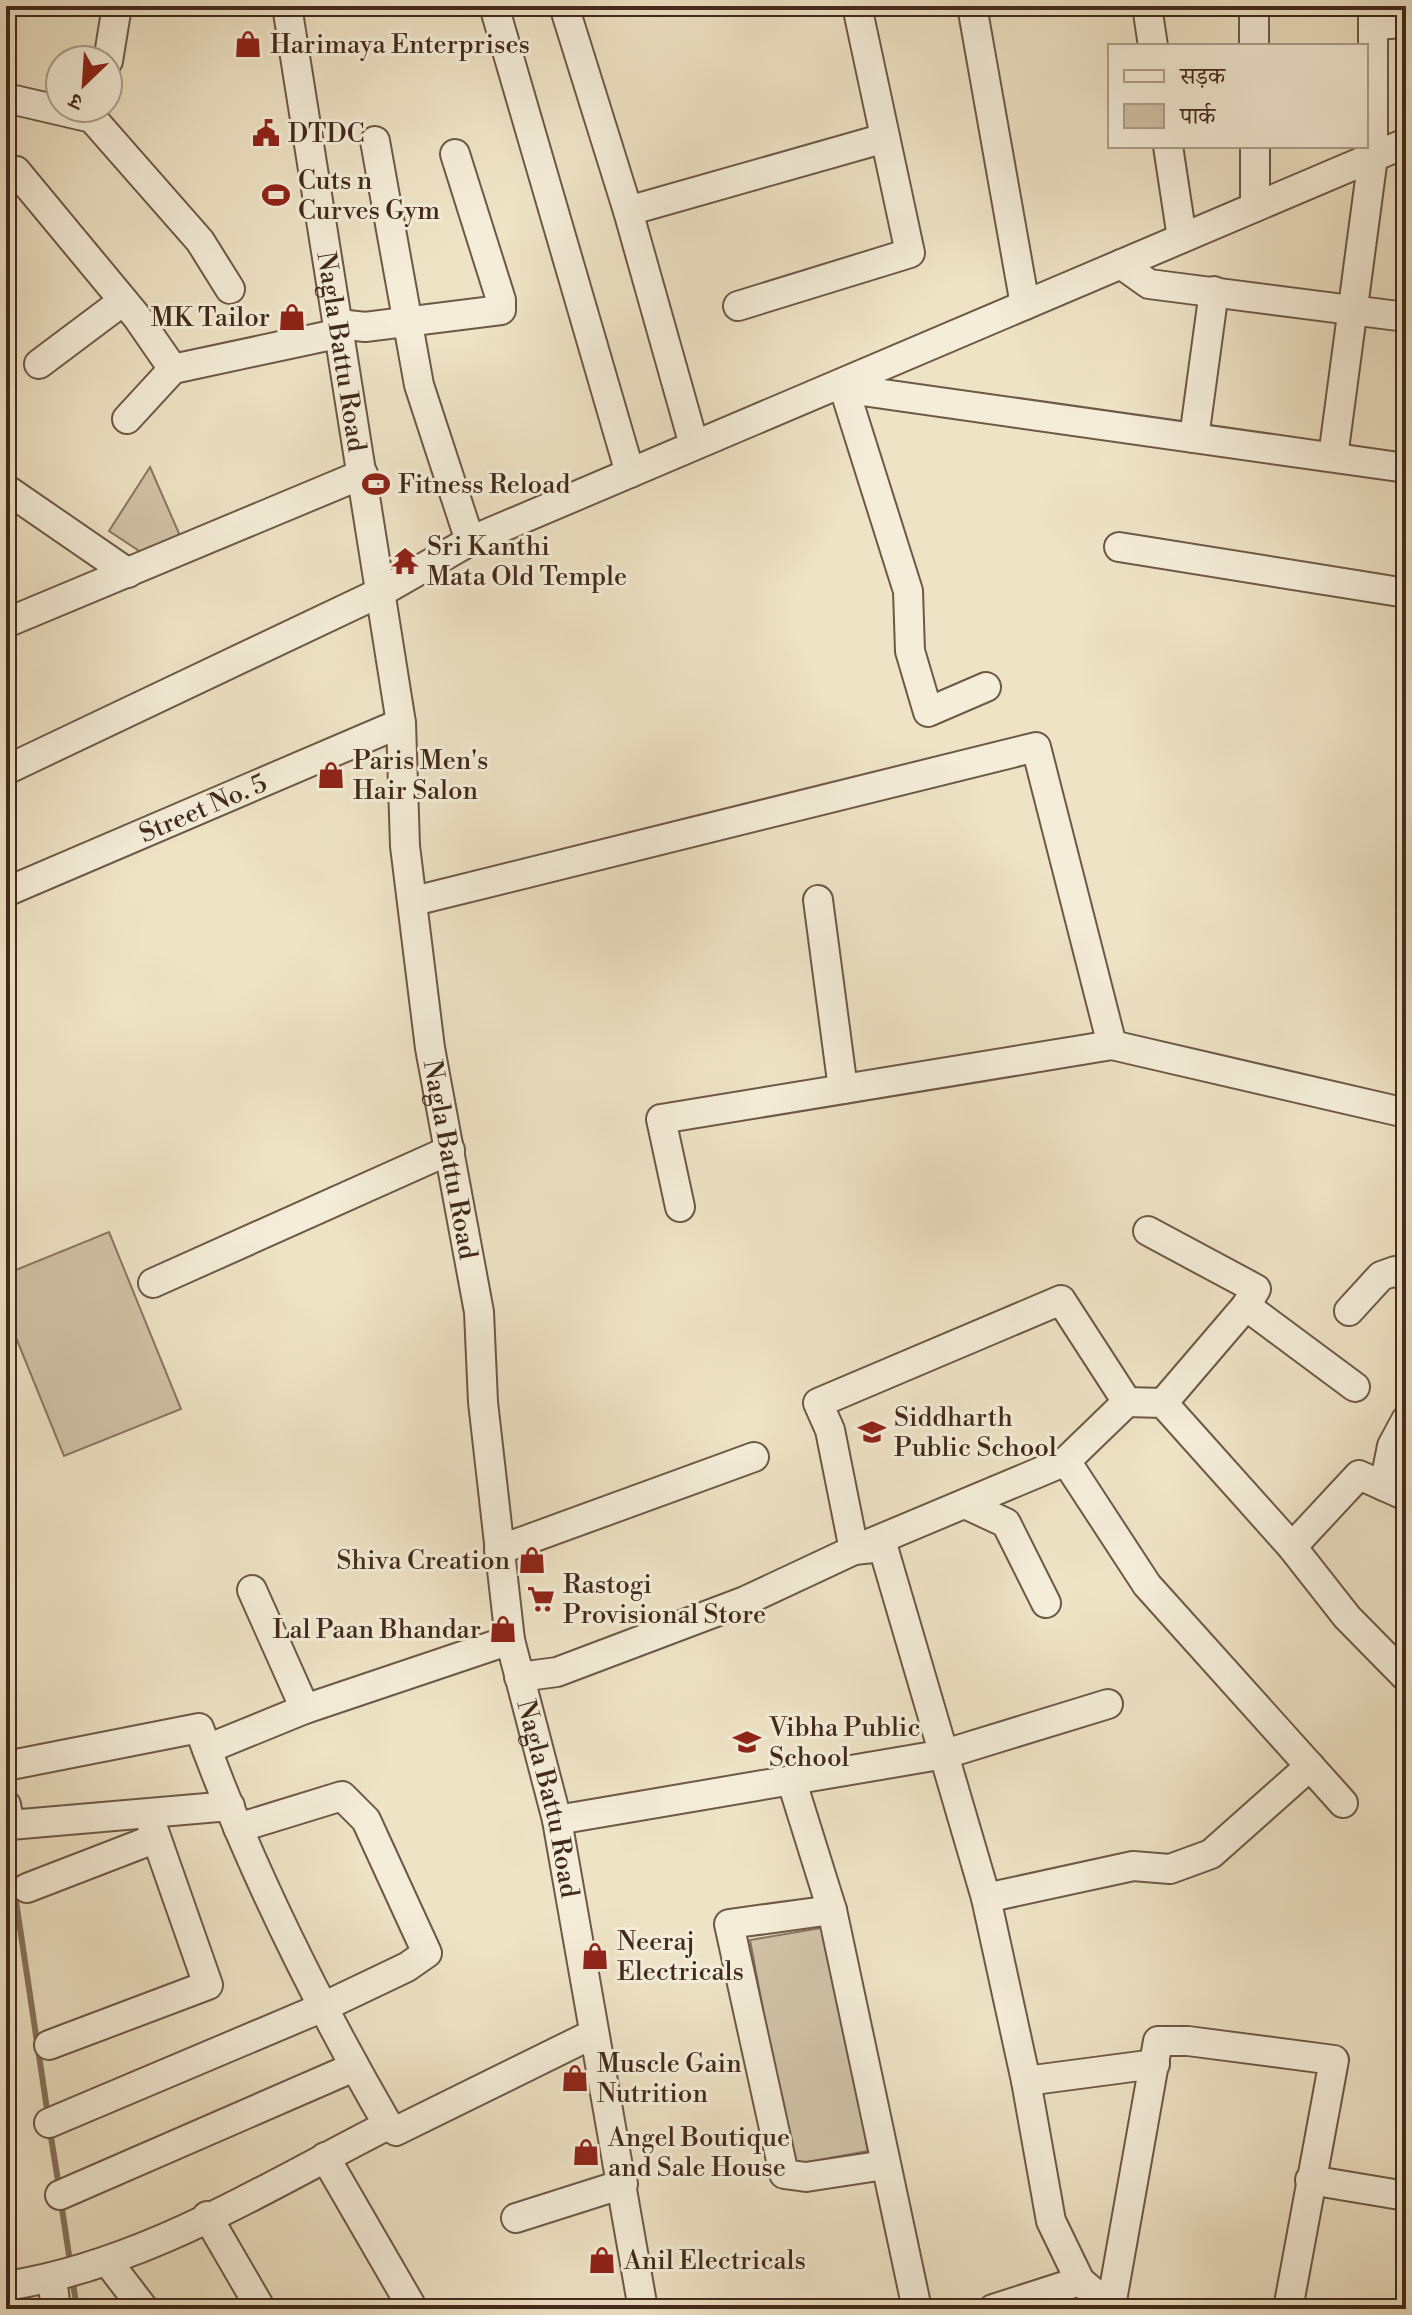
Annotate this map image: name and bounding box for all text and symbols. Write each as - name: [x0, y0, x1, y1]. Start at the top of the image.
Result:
- shop icon: Harimaya Enterprises: [233, 29, 263, 59]
- place label: Harimaya Enterprises: [270, 29, 530, 61]
- north arrow: [44, 44, 124, 124]
- legend: [1108, 44, 1368, 148]
- text: सड़क: [1179, 62, 1227, 92]
- text: उ: [64, 85, 89, 116]
- text: पार्क: [1179, 102, 1217, 132]
- public building icon: DTDC: [251, 118, 281, 148]
- place label: DTDC: [288, 118, 365, 150]
- place label: Cuts n Curves Gym: [298, 165, 440, 227]
- sports icon: Cuts n Curves Gym: [261, 180, 291, 210]
- street label: Nagla Battu Road: [309, 249, 373, 454]
- place label: MK Tailor: [151, 302, 270, 334]
- shop icon: MK Tailor: [277, 302, 307, 332]
- sports icon: Fitness Reload: [361, 469, 391, 499]
- place label: Fitness Reload: [398, 469, 570, 501]
- place label: Sri Kanthi Mata Old Temple: [427, 531, 627, 593]
- temple icon: Sri Kanthi Mata Old Temple: [390, 546, 420, 576]
- place label: Paris Men's Hair Salon: [353, 745, 489, 807]
- shop icon: Paris Men's Hair Salon: [316, 760, 346, 790]
- street label: Street No. 5: [135, 767, 272, 850]
- street label: Nagla Battu Road: [416, 1057, 484, 1262]
- place label: Siddharth Public School: [894, 1402, 1057, 1464]
- school or university icon: Siddharth Public School: [857, 1417, 887, 1447]
- place label: Shiva Creation: [337, 1545, 510, 1577]
- shop icon: Shiva Creation: [517, 1545, 547, 1575]
- place label: Rastogi Provisional Store: [563, 1569, 766, 1631]
- supermarket icon: Rastogi Provisional Store: [526, 1584, 556, 1614]
- place label: Lal Paan Bhandar: [272, 1614, 481, 1646]
- shop icon: Lal Paan Bhandar: [488, 1614, 518, 1644]
- street label: Nagla Battu Road: [509, 1696, 585, 1900]
- place label: Vibha Public School: [768, 1712, 921, 1774]
- school or university icon: Vibha Public School: [732, 1727, 762, 1757]
- place label: Neeraj Electricals: [617, 1926, 744, 1988]
- shop icon: Neeraj Electricals: [580, 1941, 610, 1971]
- place label: Muscle Gain Nutrition: [597, 2048, 742, 2110]
- shop icon: Muscle Gain Nutrition: [560, 2063, 590, 2093]
- place label: Angel Boutique and Sale House: [607, 2122, 790, 2184]
- shop icon: Angel Boutique and Sale House: [571, 2137, 601, 2167]
- shop icon: Anil Electricals: [587, 2245, 617, 2275]
- place label: Anil Electricals: [623, 2245, 806, 2277]

